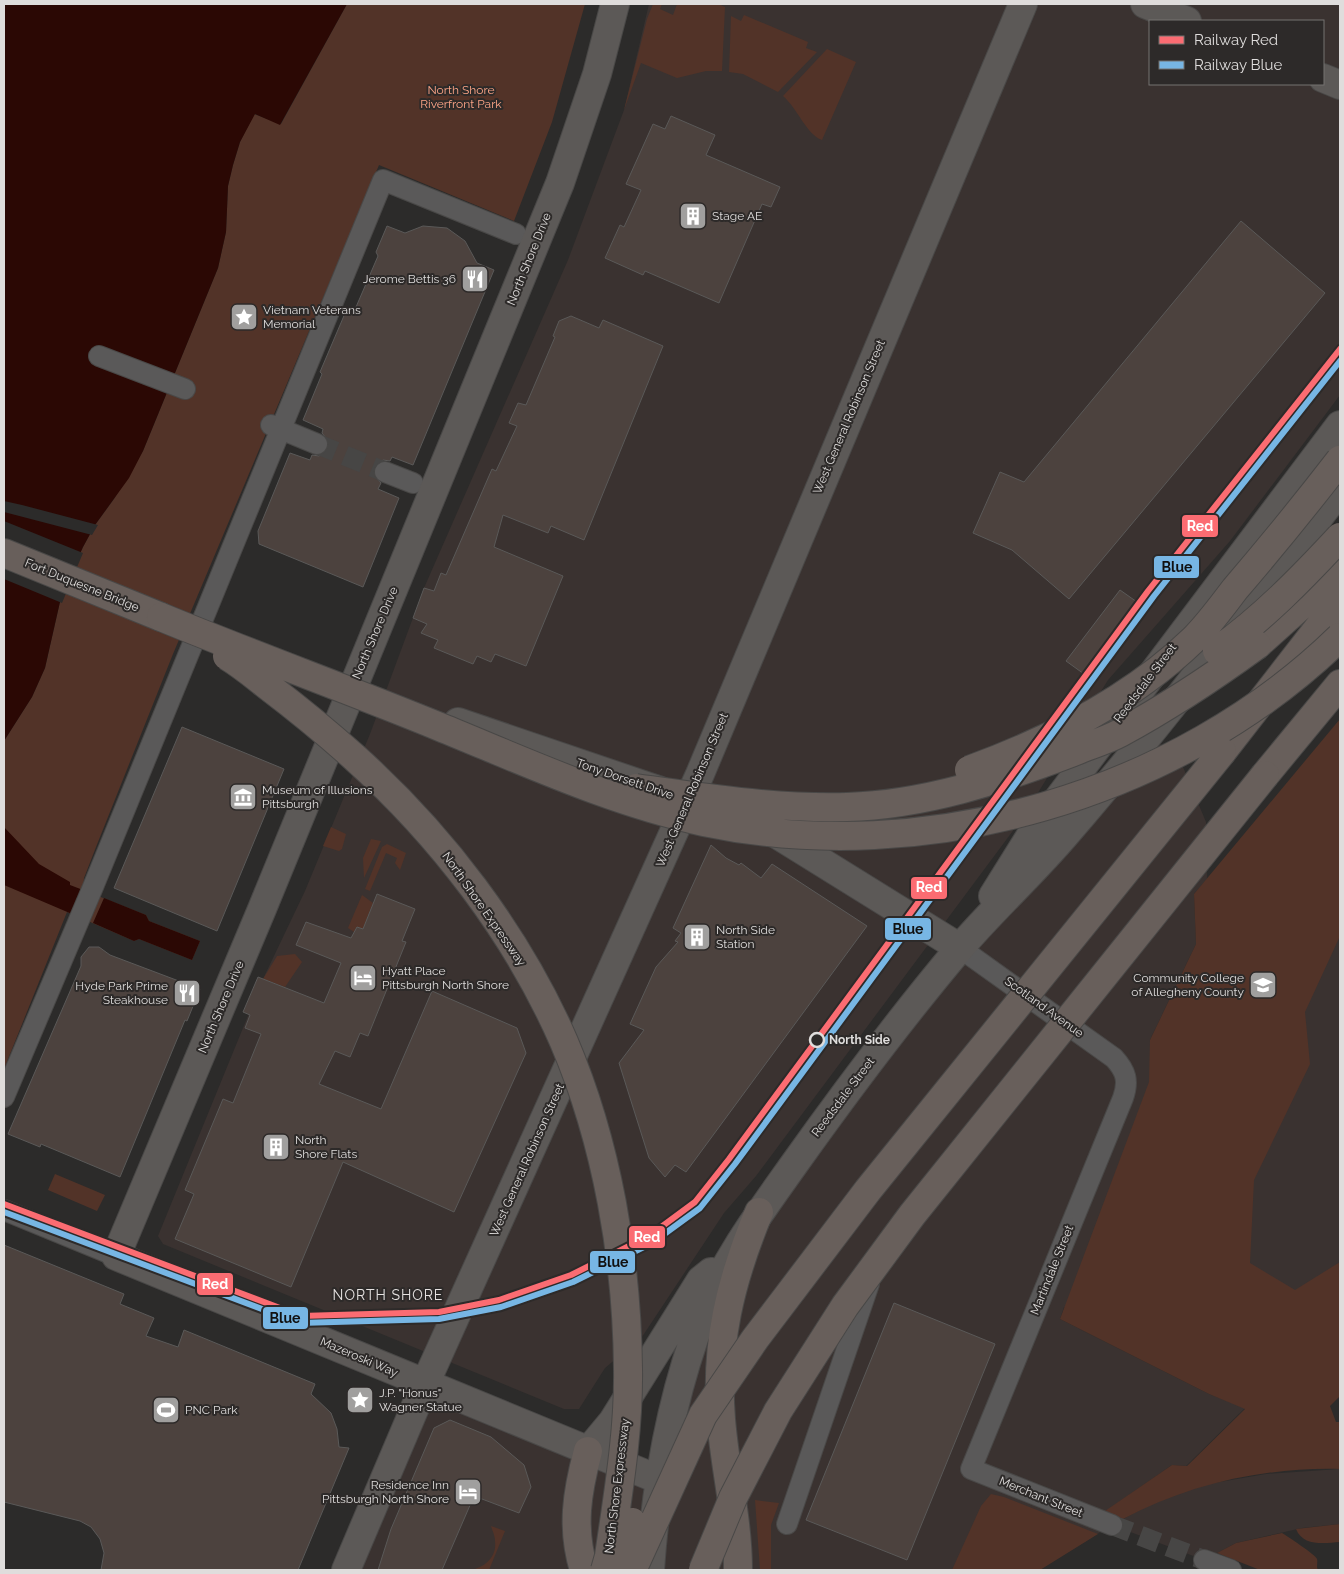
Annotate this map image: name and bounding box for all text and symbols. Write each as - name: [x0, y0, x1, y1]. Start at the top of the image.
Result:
- legend: [1149, 20, 1324, 85]
- text: Railway Red: [1194, 31, 1278, 49]
- text: Railway Blue: [1194, 56, 1282, 74]
- park label: North Shore Riverfront Park: [420, 83, 502, 111]
- building icon: Stage AE: [678, 201, 708, 231]
- place label: Stage AE: [712, 209, 762, 223]
- street label: North Shore Drive: [504, 211, 554, 307]
- restaurant icon: Jerome Bettis 36: [460, 264, 490, 294]
- place label: Jerome Bettis 36: [363, 272, 456, 286]
- place icon: Vietnam Veterans Memorial: [229, 302, 259, 332]
- place label: Vietnam Veterans Memorial: [263, 303, 361, 331]
- street label: West General Robinson Street: [810, 338, 888, 496]
- line badge: Red: [1181, 514, 1219, 538]
- text: Red: [1187, 518, 1213, 534]
- line badge: Blue: [1153, 555, 1200, 579]
- street label: Fort Duquesne Bridge: [23, 556, 141, 614]
- text: Blue: [1162, 559, 1193, 575]
- street label: North Shore Drive: [349, 585, 401, 681]
- street label: Reedsdale Street: [1111, 641, 1179, 725]
- street label: West General Robinson Street: [653, 711, 731, 869]
- street label: Tony Dorsett Drive: [575, 756, 675, 802]
- museum icon: Museum of Illusions Pittsburgh: [228, 782, 258, 812]
- place label: Museum of Illusions Pittsburgh: [262, 783, 373, 811]
- street label: North Shore Expressway: [439, 849, 529, 969]
- line badge: Red: [910, 876, 948, 900]
- text: Red: [916, 879, 942, 895]
- line badge: Blue: [884, 917, 932, 941]
- text: Blue: [893, 921, 924, 937]
- building icon: North Side Station: [682, 922, 712, 952]
- place label: North Side Station: [716, 923, 775, 951]
- street label: North Shore Drive: [195, 959, 247, 1055]
- hotel icon: Hyatt Place Pittsburgh North Shore: [348, 963, 378, 993]
- place label: Hyatt Place Pittsburgh North Shore: [382, 964, 509, 992]
- school or university icon: Community College of Allegheny County: [1248, 970, 1278, 1000]
- place label: Community College of Allegheny County: [1131, 971, 1244, 999]
- street label: Scotland Avenue: [1002, 974, 1086, 1040]
- restaurant icon: Hyde Park Prime Steakhouse: [172, 978, 202, 1008]
- place label: Hyde Park Prime Steakhouse: [75, 979, 168, 1007]
- marker: North Side: [809, 1032, 825, 1048]
- place label: North Side: [829, 1033, 890, 1047]
- street label: Reedsdale Street: [809, 1055, 877, 1139]
- street label: West General Robinson Street: [487, 1081, 567, 1239]
- building icon: North Shore Flats: [261, 1132, 291, 1162]
- place label: North Shore Flats: [295, 1133, 357, 1161]
- street label: Martindale Street: [1028, 1223, 1076, 1317]
- line badge: Red: [628, 1225, 666, 1249]
- text: Red: [634, 1229, 660, 1245]
- line badge: Blue: [589, 1250, 636, 1274]
- text: Blue: [598, 1254, 629, 1270]
- line badge: Red: [196, 1272, 234, 1296]
- text: Red: [202, 1276, 228, 1292]
- district label: NORTH SHORE: [333, 1287, 443, 1303]
- line badge: Blue: [262, 1306, 309, 1330]
- text: Blue: [270, 1310, 301, 1326]
- street label: Mazeroski Way: [318, 1334, 400, 1380]
- place icon: J.P. "Honus" Wagner Statue: [345, 1385, 375, 1415]
- place label: J.P. "Honus" Wagner Statue: [379, 1386, 462, 1414]
- sports icon: PNC Park: [151, 1395, 181, 1425]
- place label: PNC Park: [185, 1403, 238, 1417]
- street label: North Shore Expressway: [602, 1417, 632, 1554]
- street label: Merchant Street: [997, 1474, 1085, 1520]
- hotel icon: Residence Inn Pittsburgh North Shore: [453, 1477, 483, 1507]
- place label: Residence Inn Pittsburgh North Shore: [322, 1478, 449, 1506]

